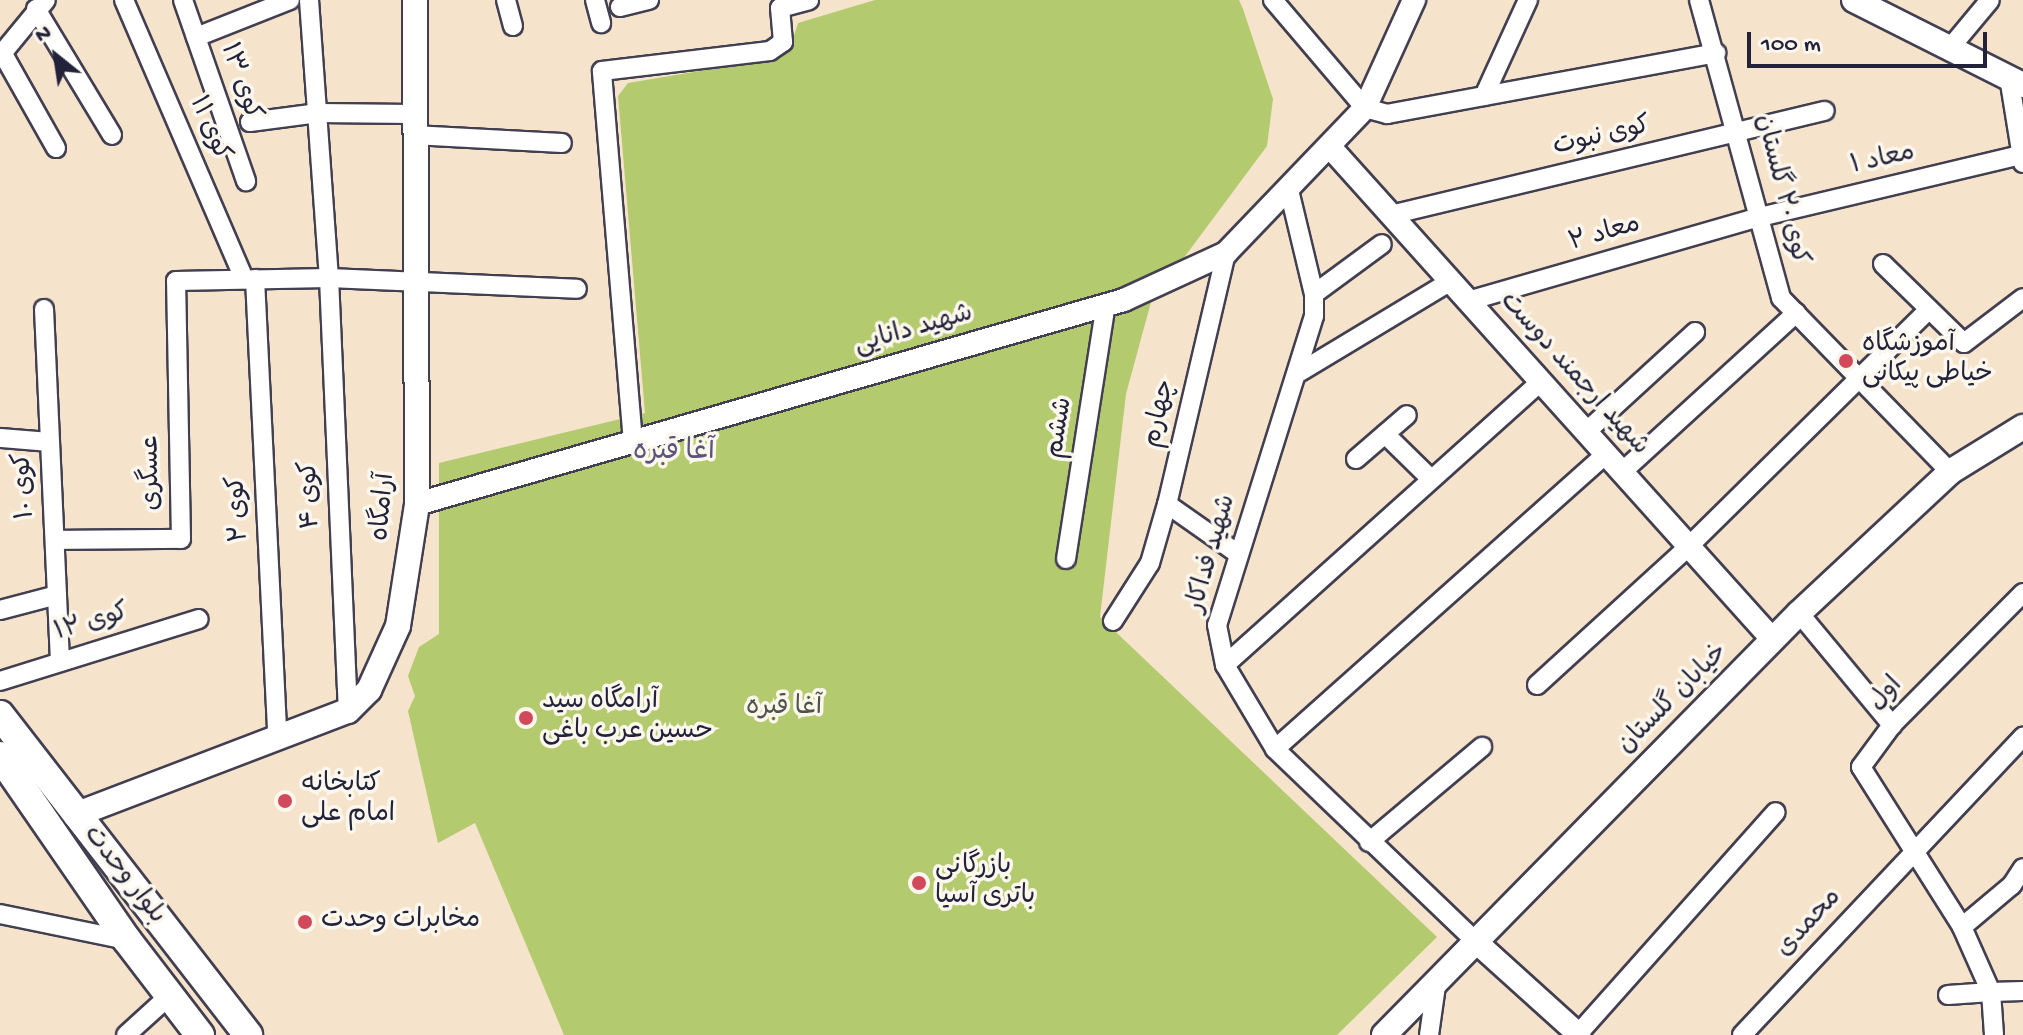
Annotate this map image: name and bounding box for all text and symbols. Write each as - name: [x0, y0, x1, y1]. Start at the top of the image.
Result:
- north arrow: [16, 16, 96, 96]
- scale bar: [1751, 16, 1991, 66]
- text: N: [31, 20, 57, 50]
- text: 100 m: [1761, 31, 1821, 60]
- street label: کوی ۱۳: [211, 39, 267, 125]
- street label: کوی ۱۱: [180, 92, 236, 166]
- street label: کوی نبوت: [1550, 112, 1654, 164]
- street label: کوی ۲۰ گلستان: [1746, 112, 1814, 268]
- street label: معاد ۱: [1848, 139, 1918, 183]
- street label: معاد ۲: [1566, 210, 1644, 260]
- street label: شهید ارجمند دوست: [1492, 287, 1654, 463]
- street label: شهید دانایی: [851, 299, 977, 363]
- place label: آموزشگاه خیاطی پیکانی: [1862, 330, 1993, 392]
- marker: آموزشگاه خیاطی پیکانی: [1837, 352, 1855, 370]
- street label: چهارم: [1138, 377, 1184, 451]
- street label: ششم: [1041, 395, 1081, 461]
- street label: عسگری: [137, 435, 169, 511]
- district label: آغا قبره: [633, 436, 715, 470]
- street label: کوی ۱۰: [9, 452, 43, 520]
- street label: کوی ۴: [295, 460, 329, 530]
- street label: آرامگاه: [367, 472, 403, 542]
- street label: کوی ۲: [223, 475, 257, 543]
- street label: شهید فداکار: [1181, 492, 1245, 616]
- street label: کوی ۱۲: [51, 598, 133, 650]
- street label: خیابان گلستان: [1612, 638, 1736, 762]
- street label: اول: [1863, 671, 1911, 719]
- place label: آرامگاه سید حسین عرب باغی: [542, 687, 713, 748]
- park label: آغا قبره: [746, 693, 822, 725]
- marker: آرامگاه سید حسین عرب باغی: [517, 709, 535, 727]
- place label: کتابخانه امام علی: [301, 770, 395, 832]
- marker: کتابخانه امام علی: [276, 792, 294, 810]
- street label: بلوار وحدت: [75, 821, 171, 931]
- place label: بازرگانی باتری آسیا: [935, 852, 1035, 914]
- marker: بازرگانی باتری آسیا: [910, 874, 928, 892]
- street label: محمدی: [1770, 883, 1850, 965]
- place label: مخابرات وحدت: [321, 906, 480, 938]
- marker: مخابرات وحدت: [296, 913, 314, 931]

